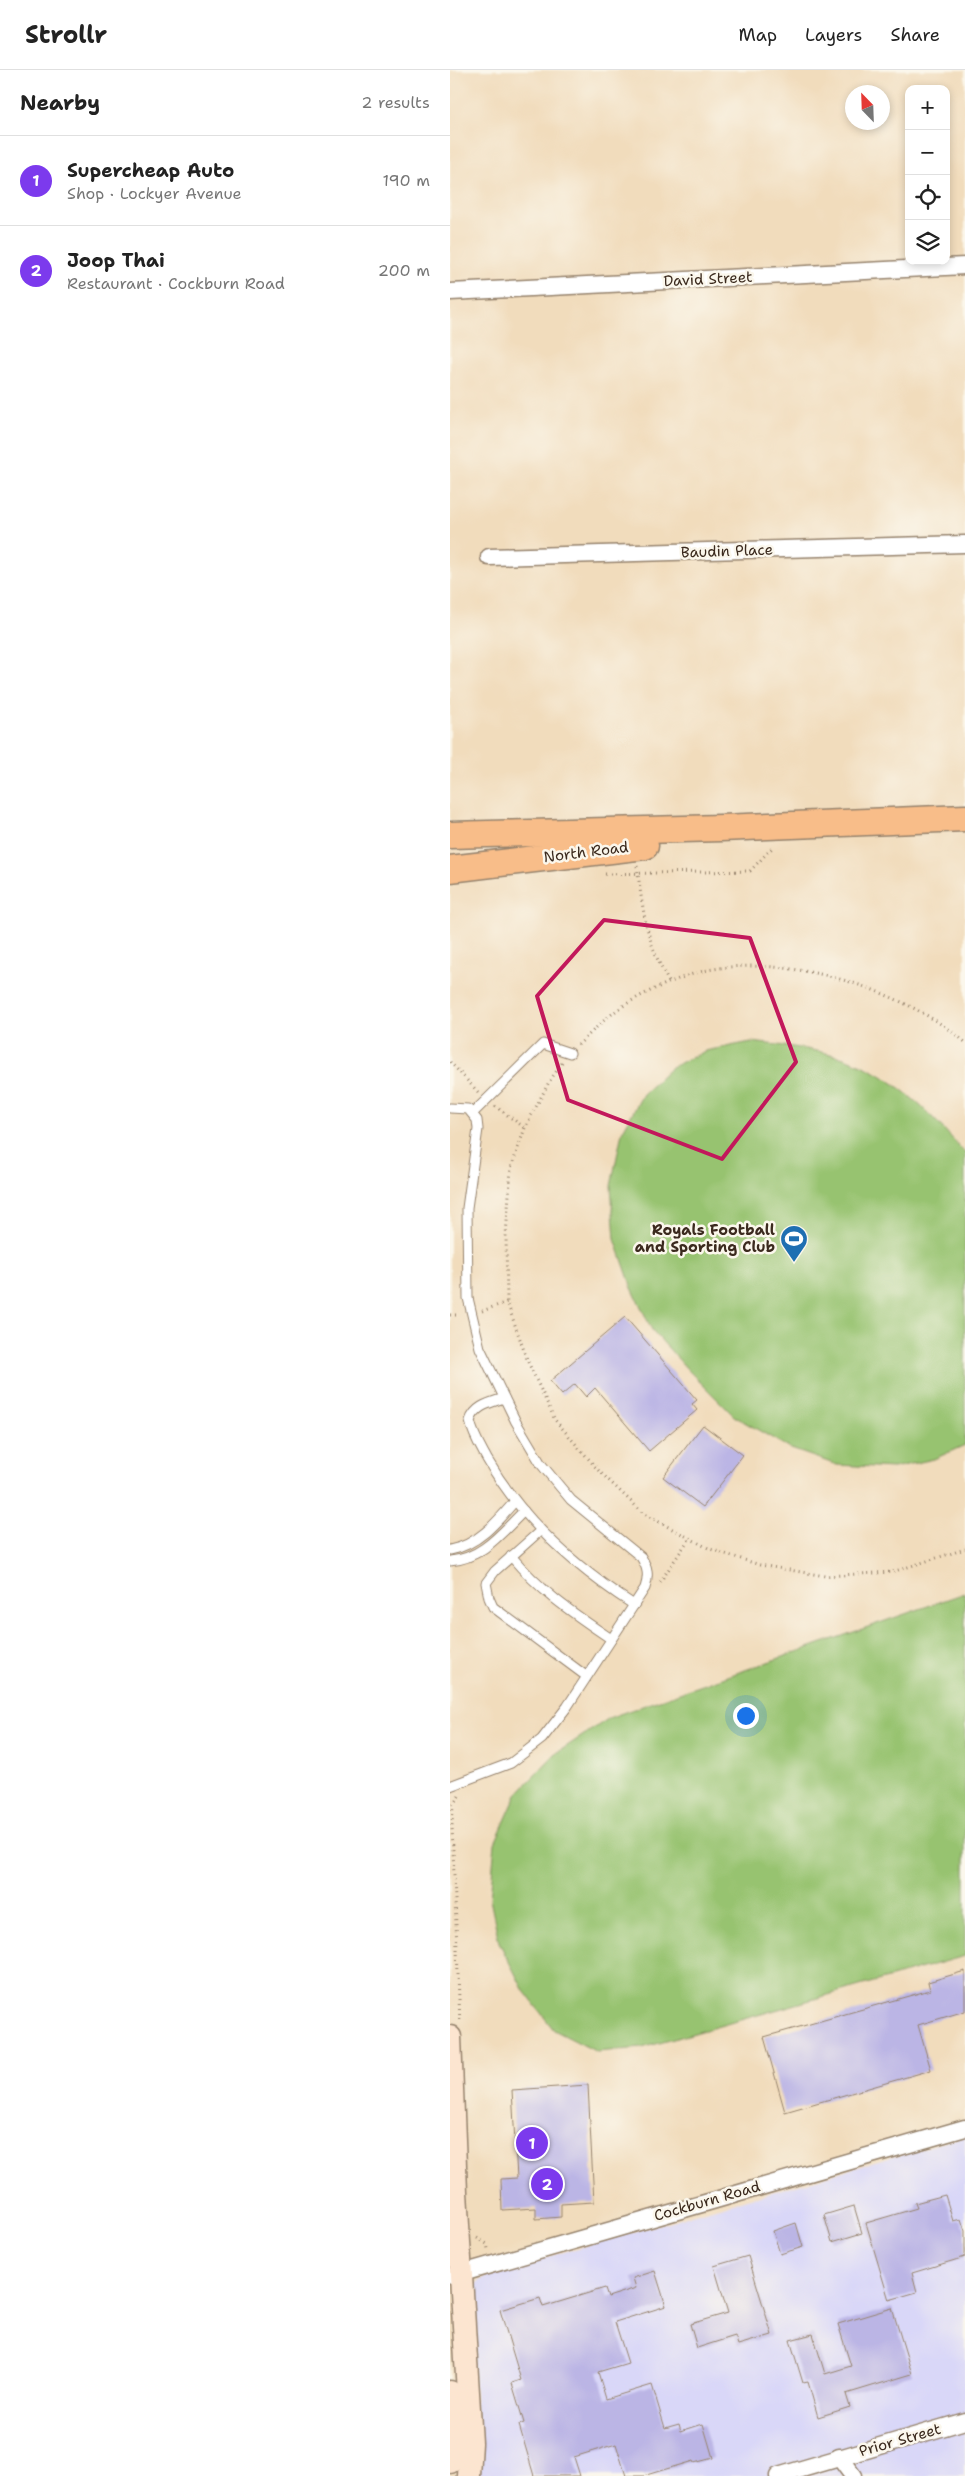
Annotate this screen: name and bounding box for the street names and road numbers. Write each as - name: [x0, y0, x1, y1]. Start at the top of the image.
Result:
- street label: David Street: [663, 267, 753, 291]
- street label: Baudin Place: [680, 539, 774, 563]
- street label: North Road: [542, 837, 630, 867]
- street label: Cockburn Road: [652, 2176, 763, 2226]
- street label: Prior Street: [857, 2419, 943, 2461]

